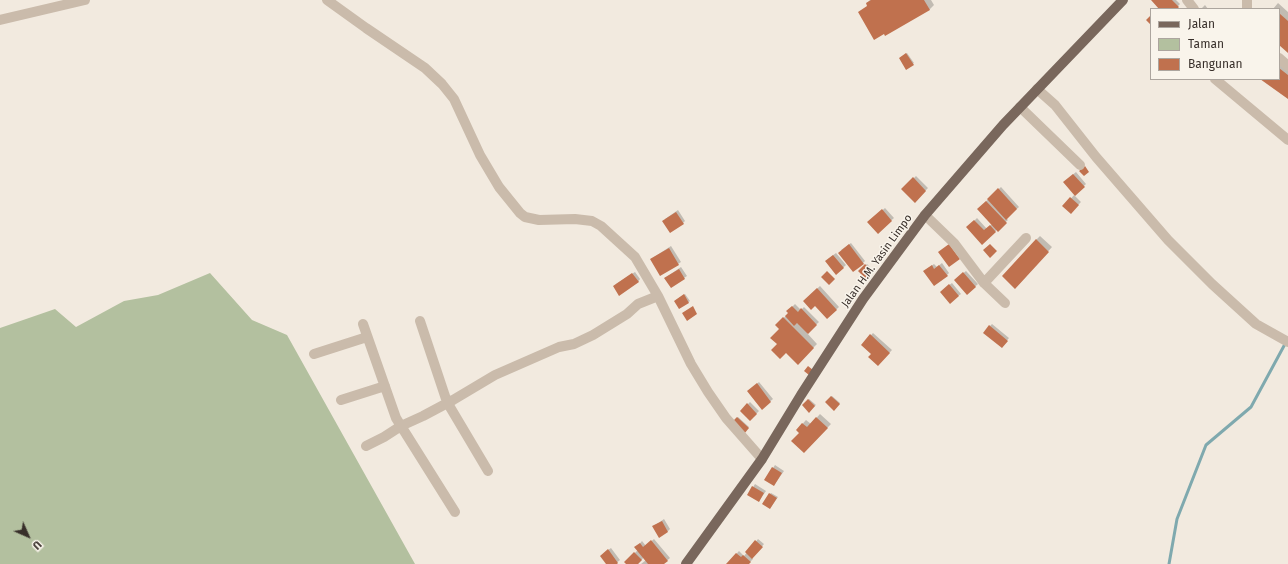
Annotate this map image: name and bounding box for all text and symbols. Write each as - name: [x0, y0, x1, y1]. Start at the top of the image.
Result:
- legend: [1150, 8, 1280, 80]
- text: Jalan: [1188, 17, 1215, 31]
- text: Taman: [1188, 37, 1224, 51]
- text: Bangunan: [1188, 57, 1243, 71]
- street label: Jalan H.M. Yasin Limpo: [839, 212, 915, 310]
- north arrow: [8, 516, 48, 556]
- text: U: [30, 538, 44, 552]

